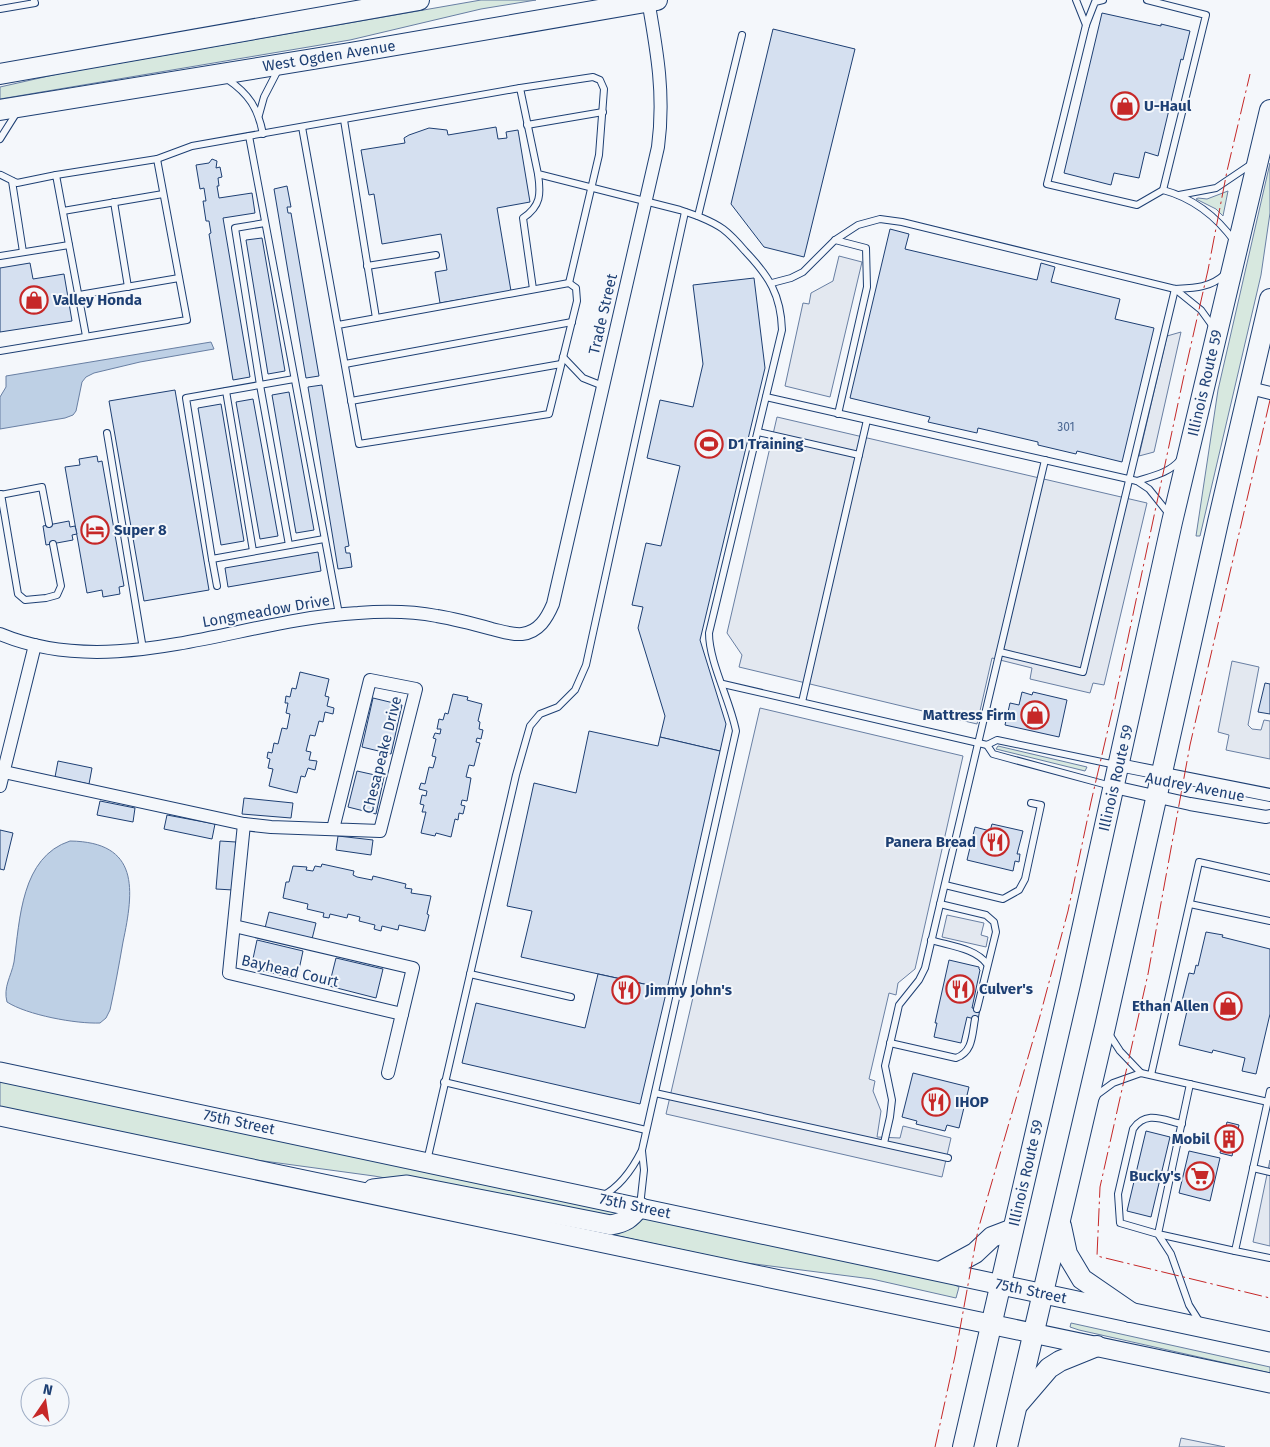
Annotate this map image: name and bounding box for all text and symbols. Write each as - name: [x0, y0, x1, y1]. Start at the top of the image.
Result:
- street label: West Ogden Avenue: [261, 37, 397, 75]
- shop icon: U-Haul: [1110, 91, 1140, 121]
- place label: U-Haul: [1144, 97, 1192, 115]
- street label: Trade Street: [585, 271, 621, 356]
- shop icon: Valley Honda: [19, 285, 49, 315]
- place label: Valley Honda: [52, 291, 142, 309]
- street label: Illinois Route 59: [1184, 328, 1226, 438]
- house number: 301: [1057, 420, 1075, 434]
- sports icon: D1 Training: [694, 429, 724, 459]
- place label: D1 Training: [728, 435, 804, 453]
- hotel icon: Super 8: [80, 515, 110, 545]
- place label: Super 8: [114, 521, 167, 539]
- street label: Longmeadow Drive: [201, 591, 331, 631]
- street label: Chesapeake Drive: [359, 695, 405, 815]
- shop icon: Mattress Firm: [1020, 700, 1050, 730]
- place label: Mattress Firm: [923, 706, 1016, 724]
- street label: Illinois Route 59: [1095, 723, 1137, 833]
- street label: Audrey Avenue: [1144, 769, 1246, 805]
- restaurant icon: Panera Bread: [980, 827, 1010, 857]
- place label: Panera Bread: [885, 833, 976, 851]
- street label: Bayhead Court: [240, 951, 341, 991]
- restaurant icon: Culver's: [945, 974, 975, 1004]
- restaurant icon: Jimmy John's: [611, 975, 641, 1005]
- place label: Culver's: [979, 980, 1033, 998]
- place label: Jimmy John's: [644, 981, 732, 999]
- shop icon: Ethan Allen: [1213, 991, 1243, 1021]
- place label: Ethan Allen: [1132, 997, 1209, 1015]
- restaurant icon: IHOP: [921, 1087, 951, 1117]
- place label: IHOP: [955, 1093, 989, 1111]
- street label: 75th Street: [202, 1106, 277, 1138]
- street label: Illinois Route 59: [1005, 1118, 1047, 1228]
- building icon: Mobil: [1214, 1124, 1244, 1154]
- place label: Mobil: [1172, 1130, 1211, 1148]
- supermarket icon: Bucky's: [1185, 1161, 1215, 1191]
- place label: Bucky's: [1129, 1167, 1181, 1185]
- street label: 75th Street: [598, 1190, 673, 1222]
- street label: 75th Street: [994, 1275, 1069, 1307]
- north arrow: [20, 1377, 70, 1427]
- text: N: [41, 1380, 54, 1399]

